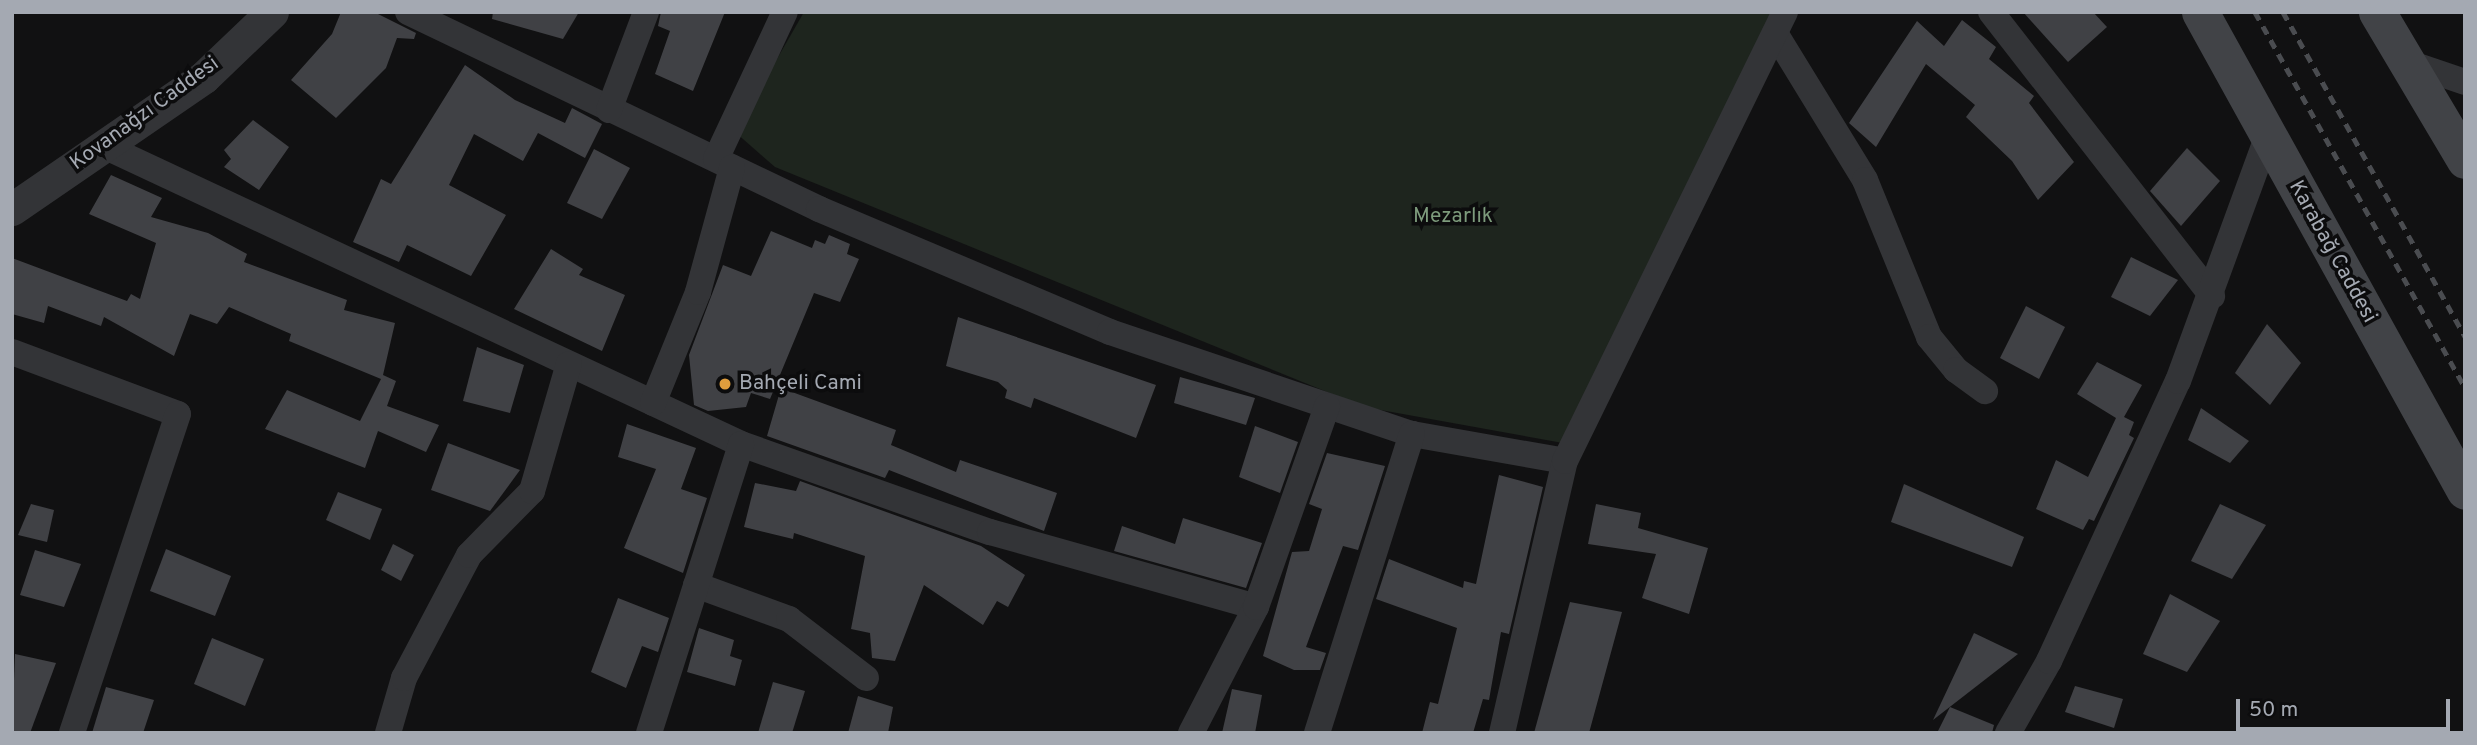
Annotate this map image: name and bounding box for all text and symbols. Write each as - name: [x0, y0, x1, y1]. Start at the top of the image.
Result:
- street label: Kovanağzı Caddesi: [66, 52, 224, 176]
- street label: Karabağ Caddesi: [2282, 176, 2382, 328]
- park label: Mezarlık: [1413, 204, 1493, 230]
- place label: Bahçeli Cami: [739, 371, 862, 397]
- marker: Bahçeli Cami: [717, 376, 733, 392]
- scale bar: [2239, 686, 2452, 730]
- text: 50 m: [2249, 697, 2298, 724]

